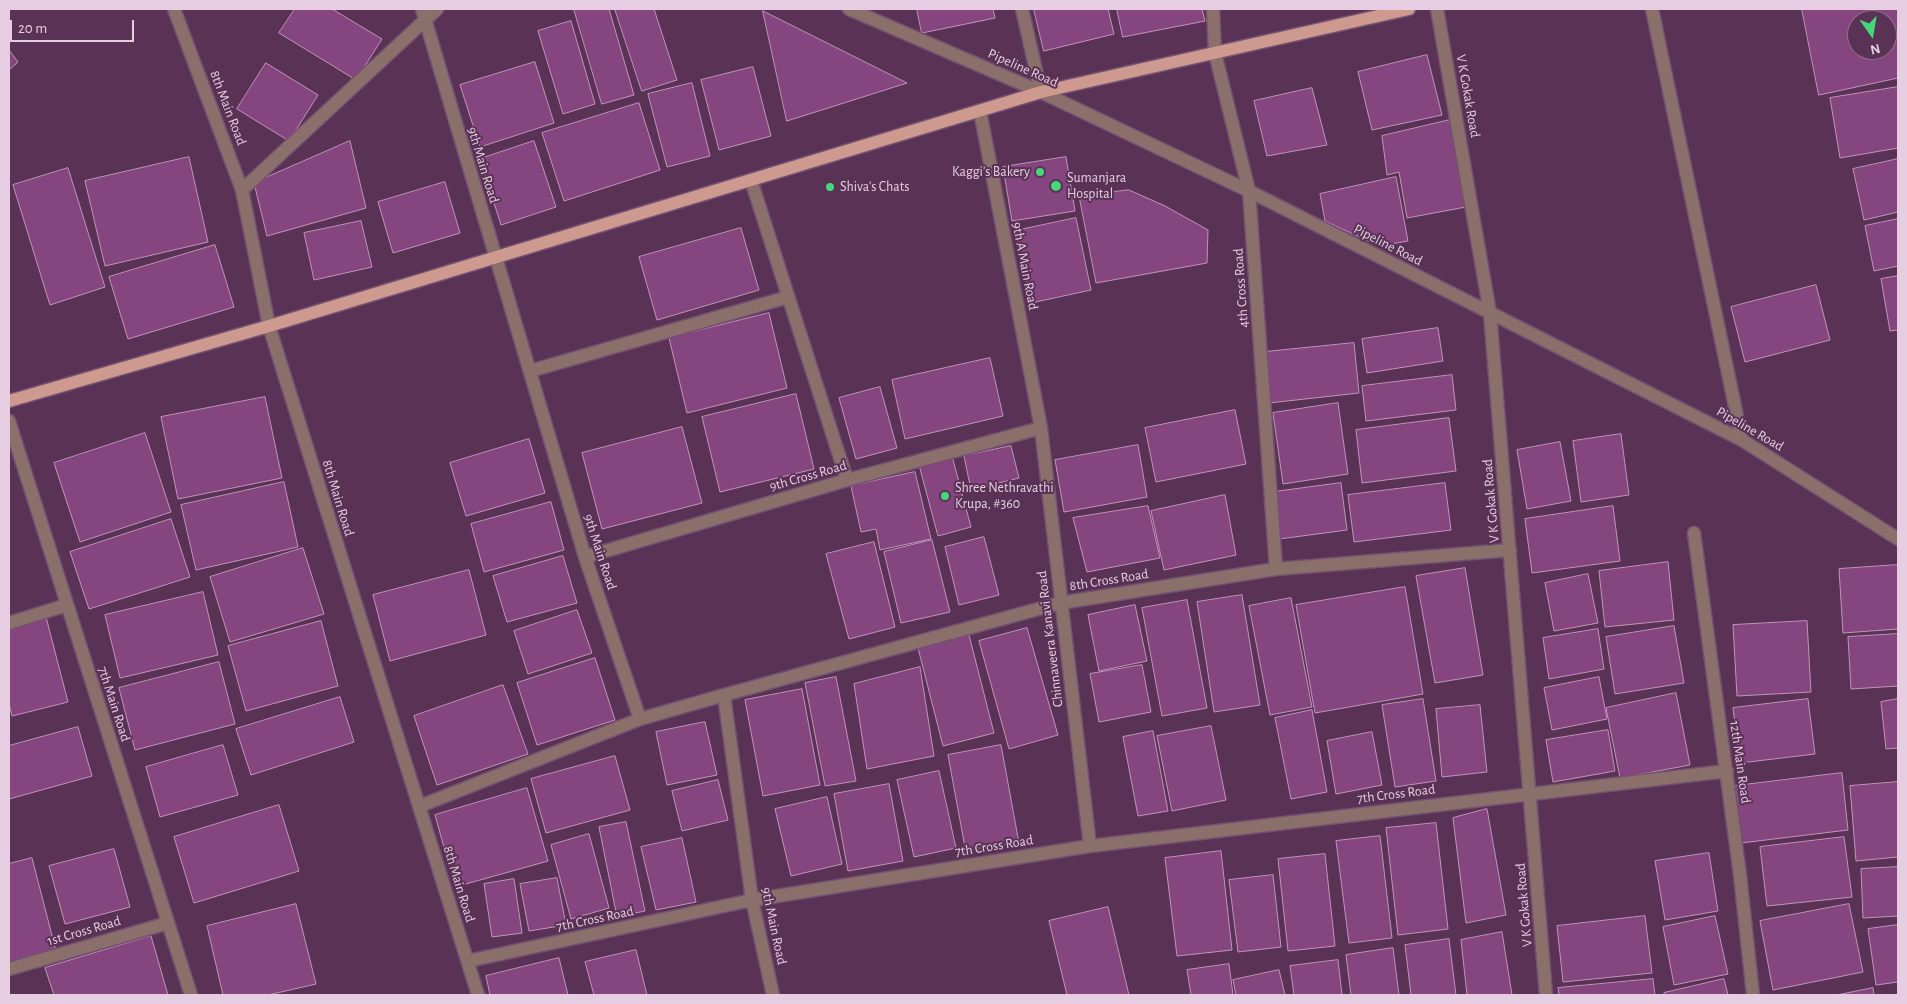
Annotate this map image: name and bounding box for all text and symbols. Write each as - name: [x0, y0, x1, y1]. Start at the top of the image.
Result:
- scale bar: [12, 10, 136, 42]
- north arrow: [1847, 10, 1897, 60]
- text: 20 m: [18, 21, 47, 36]
- text: N: [1869, 41, 1881, 57]
- street label: Pipeline Road: [985, 45, 1061, 91]
- street label: V K Gokak Road: [1452, 53, 1484, 139]
- street label: 8th Main Road: [206, 68, 250, 148]
- street label: 9th Main Road: [463, 125, 503, 205]
- place label: Kaggi's Bakery: [952, 164, 1030, 180]
- marker: Kaggi's Bakery: [1034, 166, 1046, 178]
- place label: Sumanjara Hospital: [1067, 170, 1126, 202]
- place label: Shiva's Chats: [840, 179, 909, 195]
- marker: Sumanjara Hospital: [1049, 179, 1063, 193]
- marker: Shiva's Chats: [824, 181, 836, 193]
- street label: 9th A Main Road: [1008, 221, 1042, 311]
- street label: Pipeline Road: [1351, 221, 1425, 269]
- street label: 4th Cross Road: [1230, 248, 1252, 328]
- street label: Pipeline Road: [1713, 403, 1787, 455]
- street label: 9th Cross Road: [767, 457, 849, 495]
- street label: 8th Main Road: [318, 458, 358, 538]
- street label: V K Gokak Road: [1479, 458, 1503, 544]
- place label: Shree Nethravathi Krupa, #360: [955, 480, 1054, 512]
- marker: Shree Nethravathi Krupa, #360: [939, 490, 951, 502]
- street label: 9th Main Road: [580, 512, 620, 592]
- street label: 8th Cross Road: [1068, 565, 1150, 595]
- street label: Chinnaveera Kanavi Road: [1033, 570, 1067, 708]
- street label: 7th Main Road: [94, 664, 134, 744]
- street label: 12th Main Road: [1726, 720, 1754, 804]
- street label: 7th Cross Road: [1356, 781, 1436, 807]
- street label: 7th Cross Road: [954, 832, 1034, 860]
- street label: 8th Main Road: [439, 844, 479, 924]
- street label: V K Gokak Road: [1512, 862, 1536, 948]
- street label: 9th Main Road: [758, 886, 790, 966]
- street label: 7th Cross Road: [555, 903, 635, 935]
- street label: 1st Cross Road: [45, 912, 123, 950]

